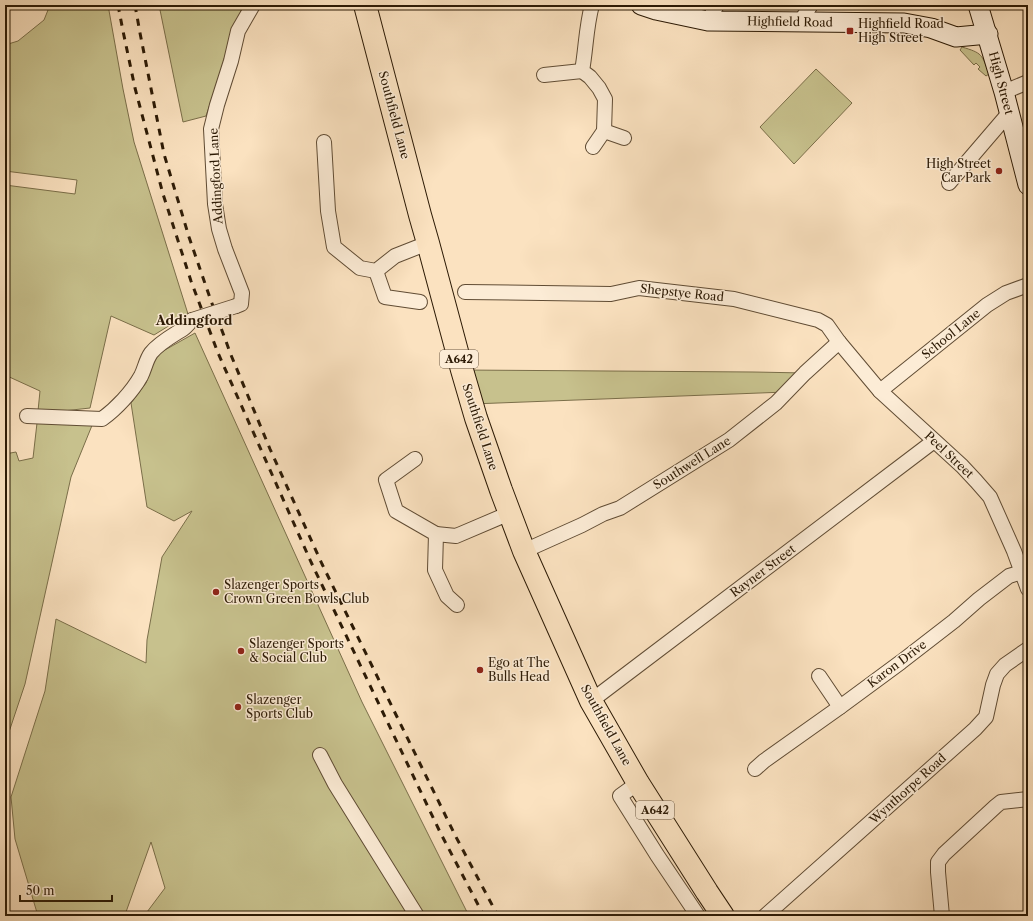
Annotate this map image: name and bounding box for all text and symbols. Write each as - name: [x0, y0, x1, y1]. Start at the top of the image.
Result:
- street label: Highfield Road: [747, 13, 834, 30]
- place label: Highfield Road High Street: [858, 16, 945, 45]
- marker: Highfield Road High Street: [845, 26, 855, 36]
- street label: High Street: [986, 50, 1017, 117]
- street label: Southfield Lane: [376, 69, 414, 161]
- street label: Addingford Lane: [205, 127, 226, 225]
- place label: High Street Car Park: [926, 156, 992, 185]
- marker: High Street Car Park: [994, 166, 1004, 176]
- street label: Shepstye Road: [639, 281, 725, 304]
- street label: School Lane: [918, 305, 983, 362]
- district label: Addingford: [155, 312, 233, 328]
- road number: A642: [440, 350, 478, 368]
- street label: Southfield Lane: [459, 381, 502, 472]
- street label: Peel Street: [922, 428, 978, 482]
- street label: Southwell Lane: [650, 433, 733, 492]
- street label: Rayner Street: [727, 541, 799, 600]
- place label: Slazenger Sports Crown Green Bowls Club: [224, 577, 369, 606]
- marker: Slazenger Sports Crown Green Bowls Club: [211, 587, 221, 597]
- place label: Slazenger Sports & Social Club: [249, 636, 344, 665]
- street label: Karon Drive: [864, 636, 929, 691]
- marker: Slazenger Sports & Social Club: [236, 646, 246, 656]
- place label: Ego at The Bulls Head: [488, 655, 550, 684]
- marker: Ego at The Bulls Head: [475, 665, 485, 675]
- street label: Southfield Lane: [578, 682, 635, 768]
- place label: Slazenger Sports Club: [246, 692, 313, 721]
- marker: Slazenger Sports Club: [233, 702, 243, 712]
- street label: Wynthorpe Road: [866, 750, 950, 828]
- road number: A642: [636, 801, 674, 819]
- scale bar: [20, 877, 112, 903]
- text: 50 m: [26, 883, 55, 898]

